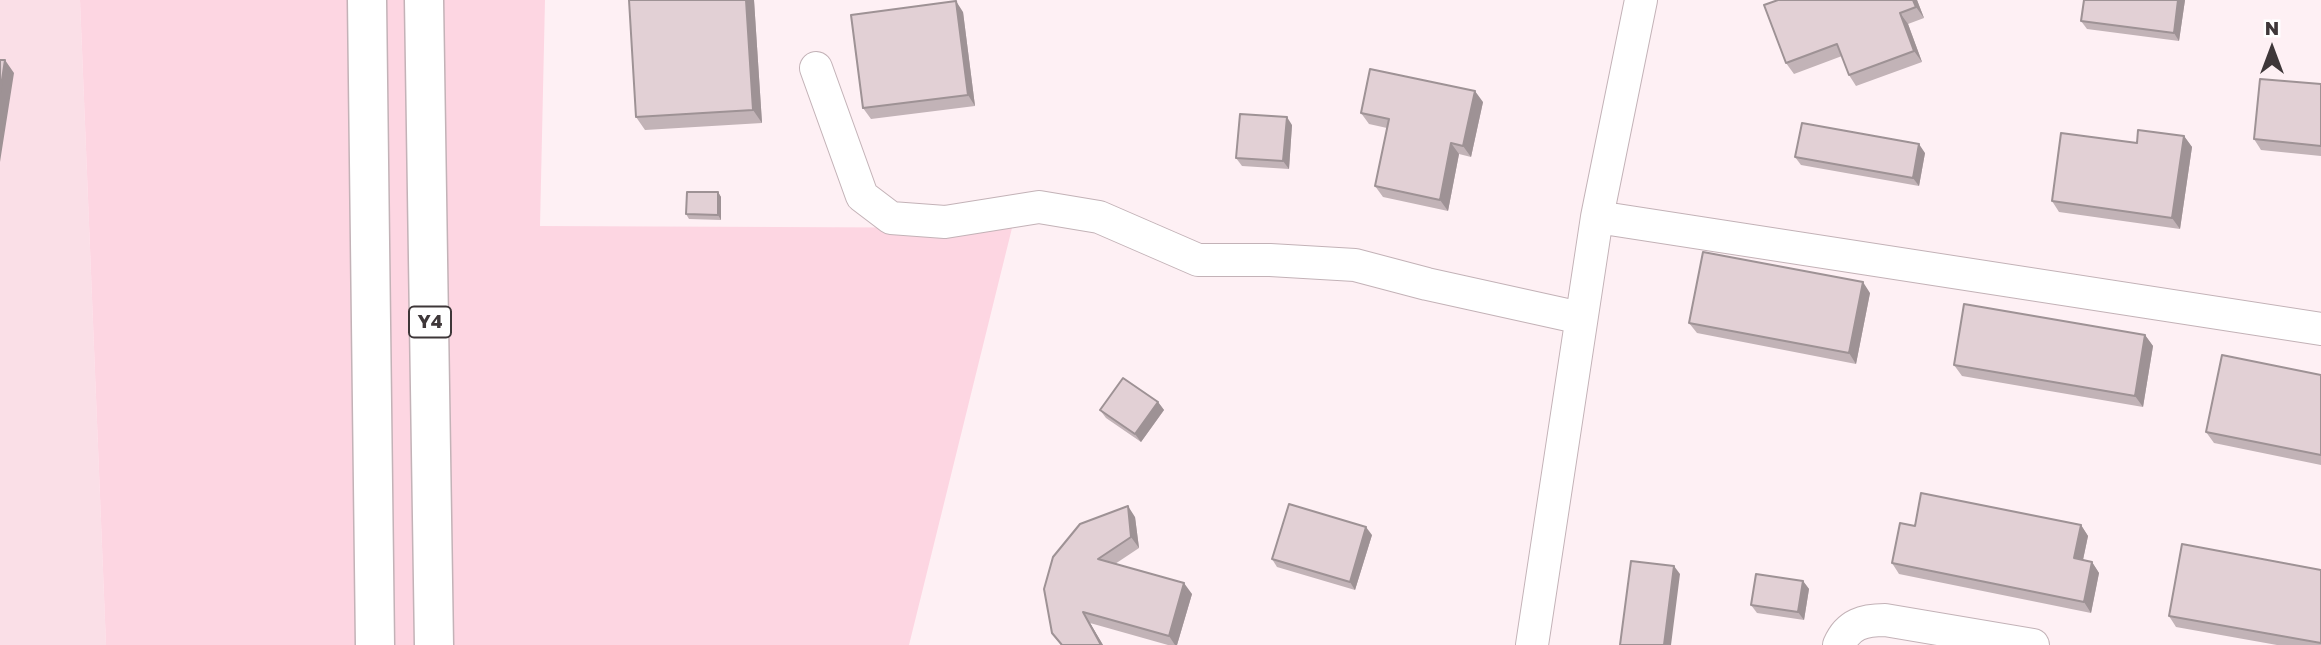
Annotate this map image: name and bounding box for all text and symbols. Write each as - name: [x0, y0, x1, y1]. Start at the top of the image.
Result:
- north arrow: [2237, 14, 2307, 84]
- text: N: [2265, 16, 2279, 39]
- road number: Y4: [409, 306, 451, 338]

